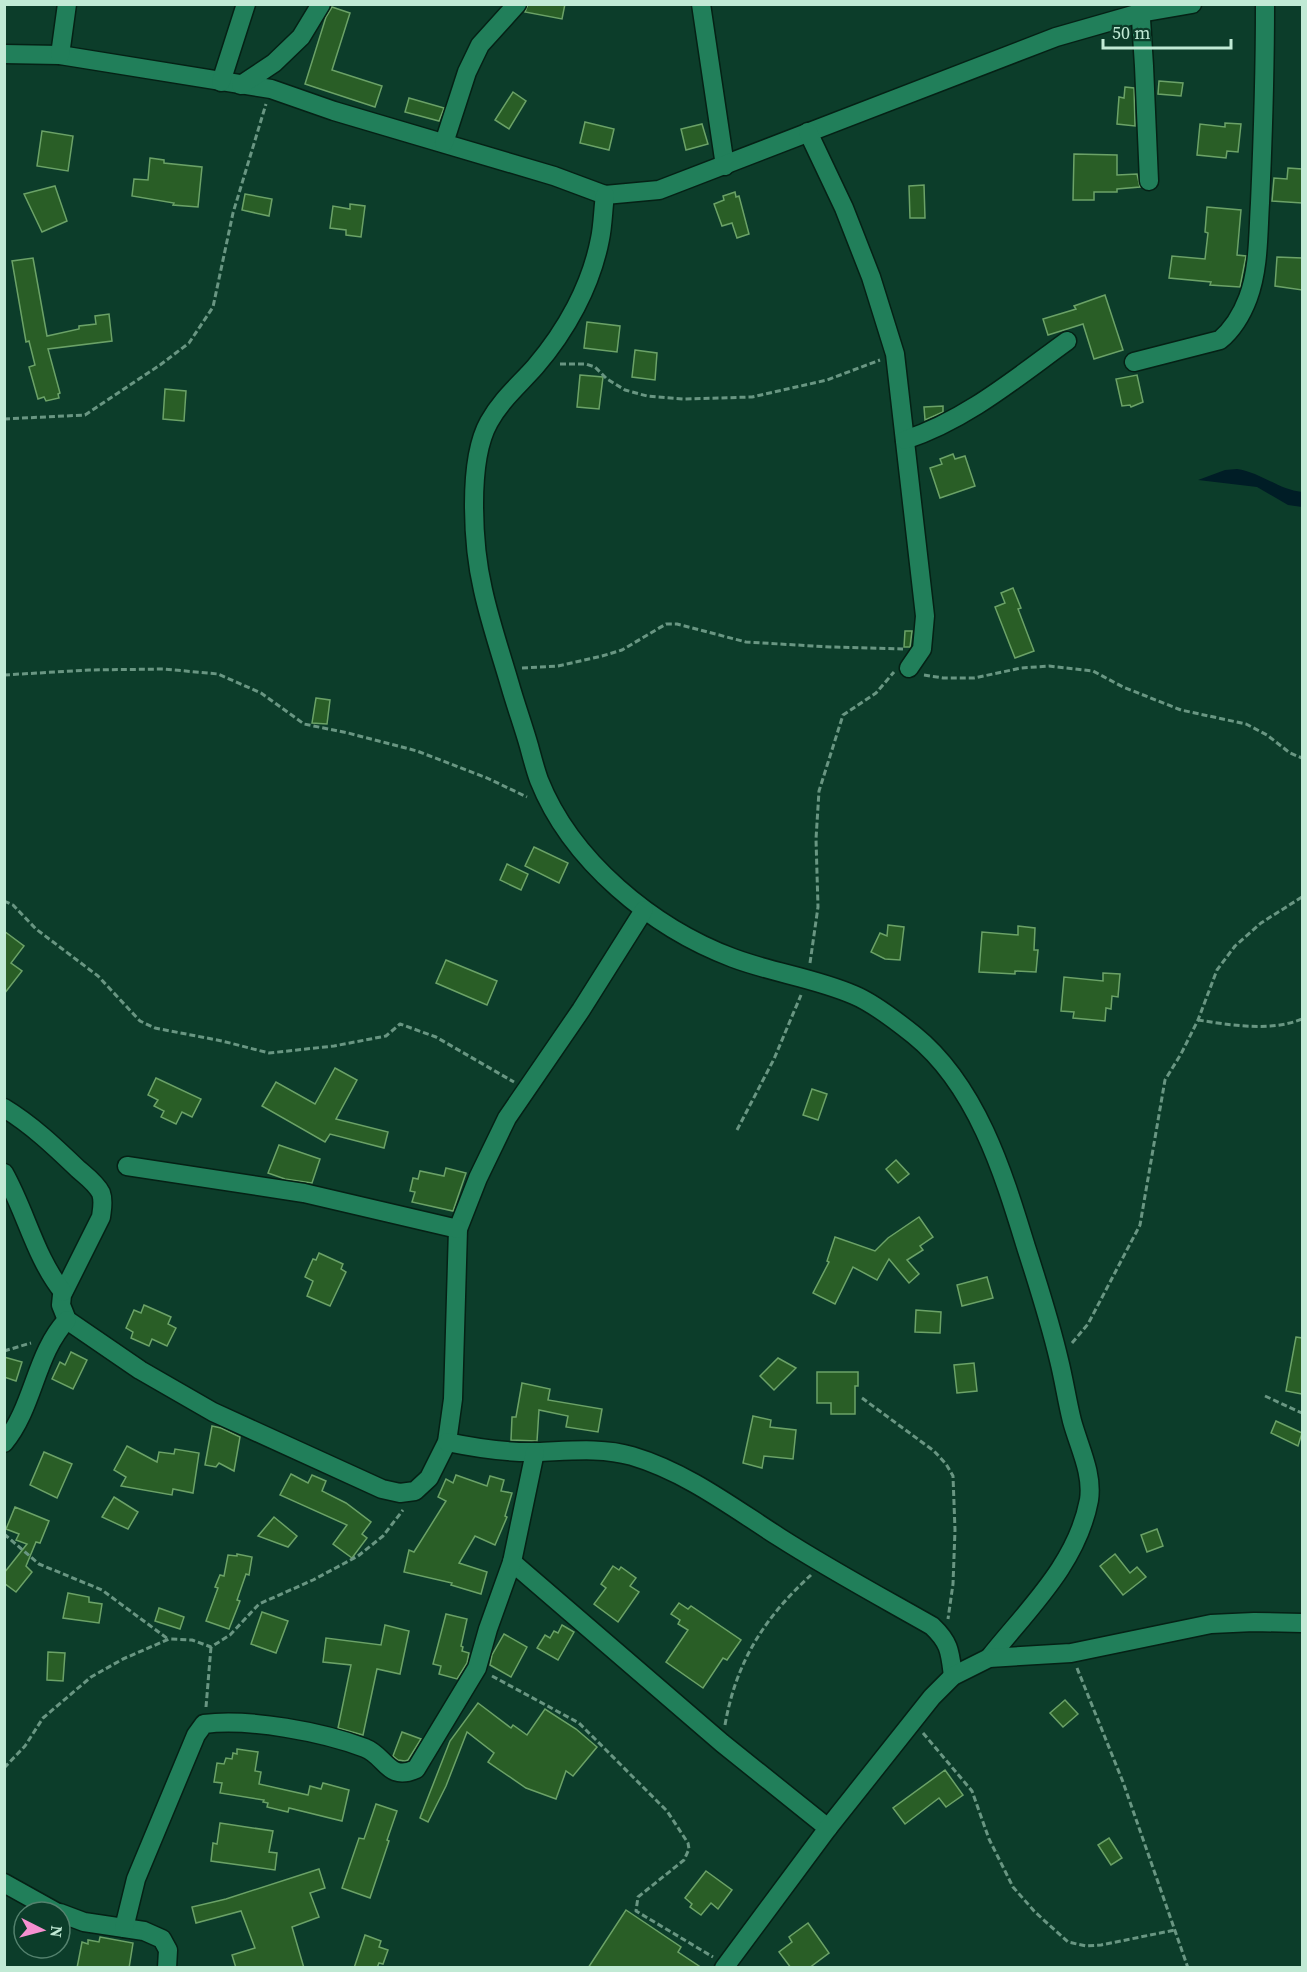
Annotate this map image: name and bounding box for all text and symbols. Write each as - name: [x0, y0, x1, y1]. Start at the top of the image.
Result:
- scale bar: [1103, 12, 1230, 50]
- text: 50 m: [1112, 20, 1150, 45]
- north arrow: [12, 1900, 72, 1960]
- text: N: [45, 1925, 68, 1939]

